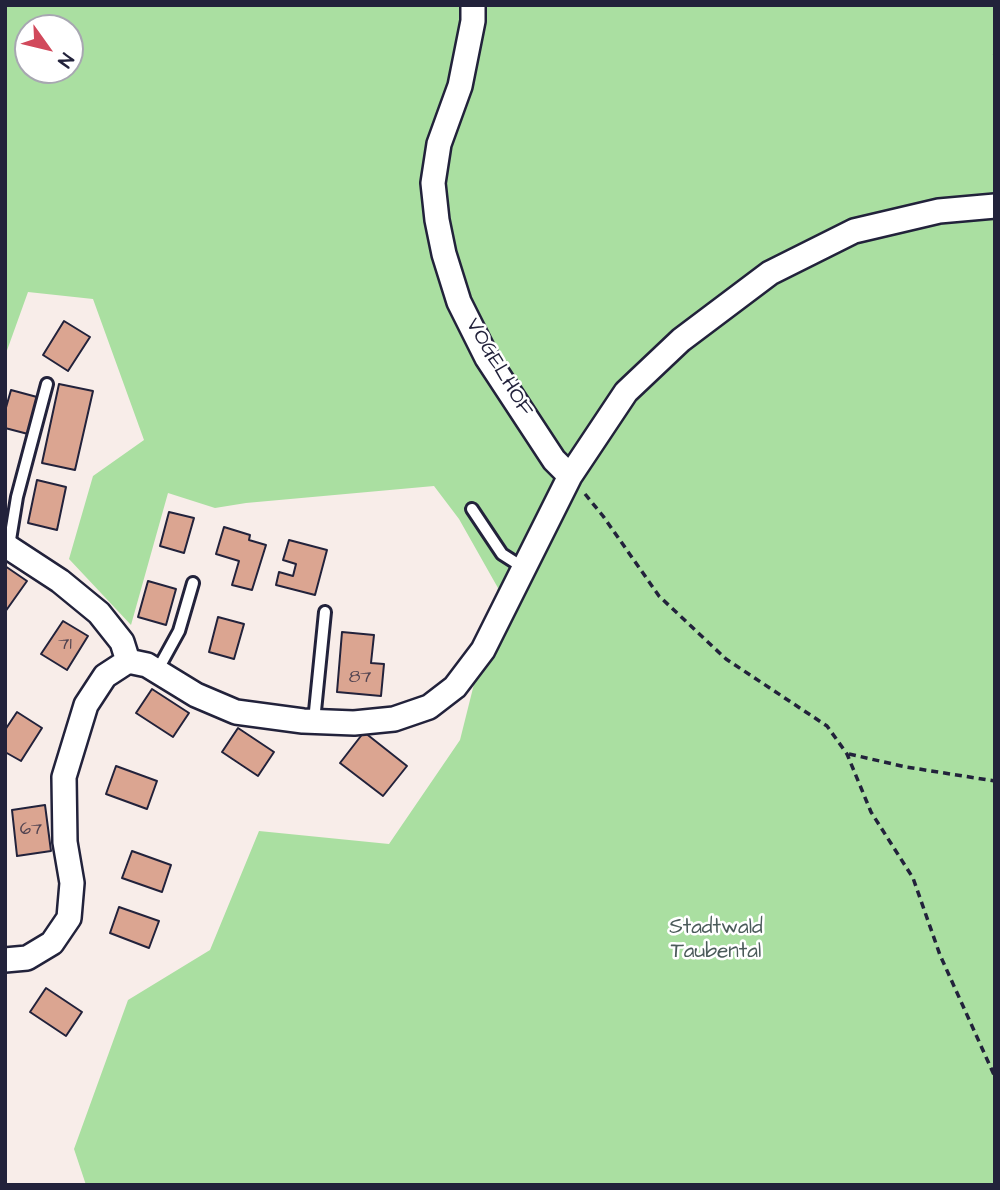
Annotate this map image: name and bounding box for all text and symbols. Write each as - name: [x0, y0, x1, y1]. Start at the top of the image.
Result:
- north arrow: [14, 14, 84, 84]
- text: N: [51, 47, 80, 72]
- street label: VOGELHOF: [459, 314, 537, 422]
- house number: 71: [58, 634, 72, 656]
- house number: 87: [349, 667, 371, 689]
- house number: 67: [20, 819, 42, 841]
- park label: Stadtwald Taubental: [669, 916, 763, 966]

